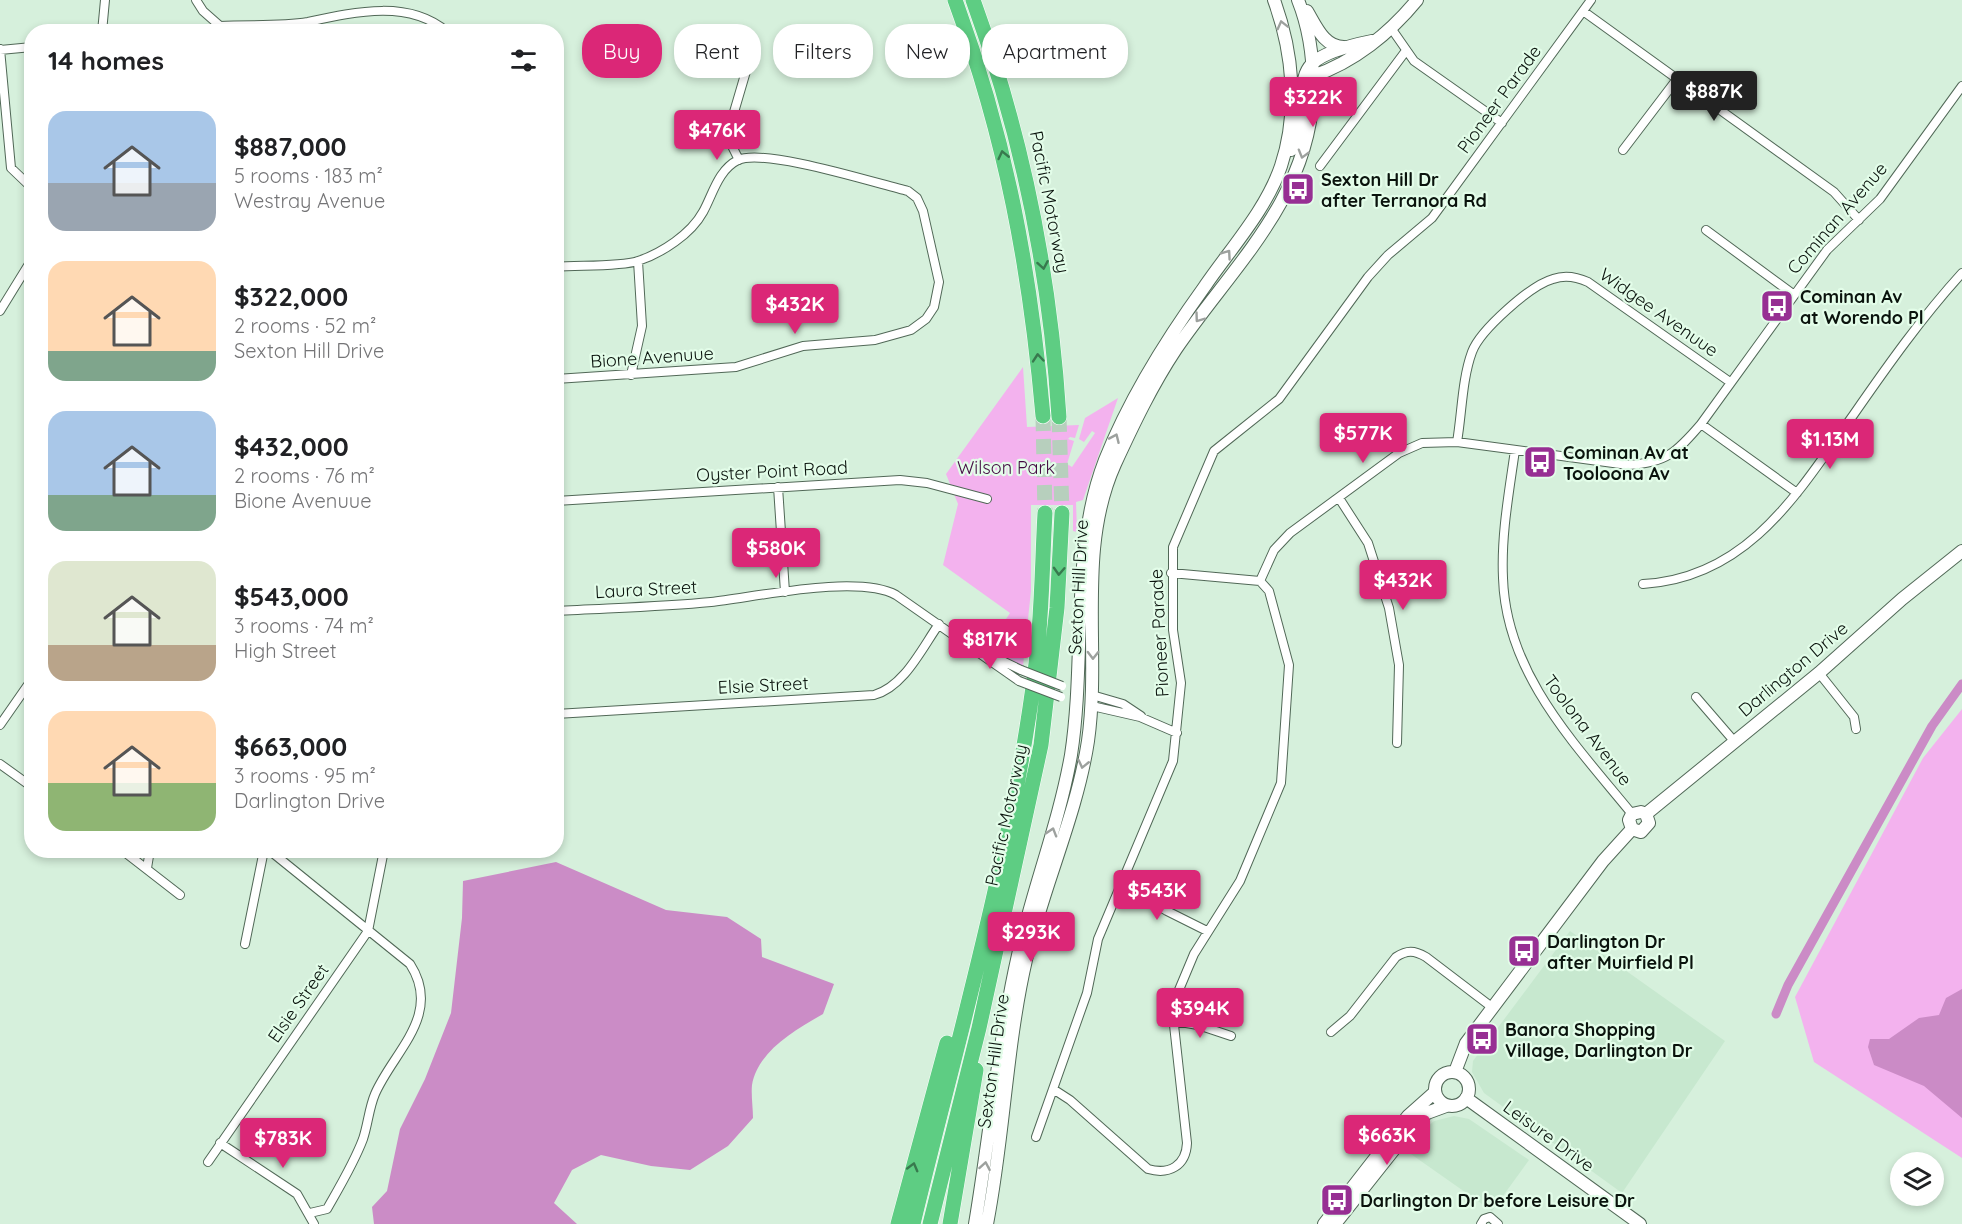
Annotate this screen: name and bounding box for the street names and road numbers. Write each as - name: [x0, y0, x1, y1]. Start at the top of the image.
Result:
- street label: Pioneer Parade: [1452, 40, 1546, 158]
- street label: Pacific Motorway: [1025, 129, 1075, 275]
- street label: Cominan Avenue: [1782, 157, 1892, 279]
- street label: Widgee Avenuue: [1595, 262, 1723, 362]
- street label: Bione Avenuue: [589, 341, 715, 373]
- street label: Oyster Point Road: [696, 456, 848, 486]
- street label: Sexton Hill Drive: [1063, 519, 1093, 655]
- street label: Pioneer Parade: [1144, 568, 1174, 698]
- street label: Laura Street: [594, 575, 698, 603]
- street label: Darlington Drive: [1734, 617, 1852, 721]
- street label: Toolona Avenue: [1539, 670, 1637, 790]
- street label: Elsie Street: [717, 671, 809, 699]
- street label: Pacific Motorway: [980, 742, 1032, 888]
- street label: Elsie Street: [262, 959, 334, 1047]
- street label: Sexton Hill Drive: [972, 992, 1014, 1130]
- street label: Leisure Drive: [1499, 1095, 1599, 1177]

